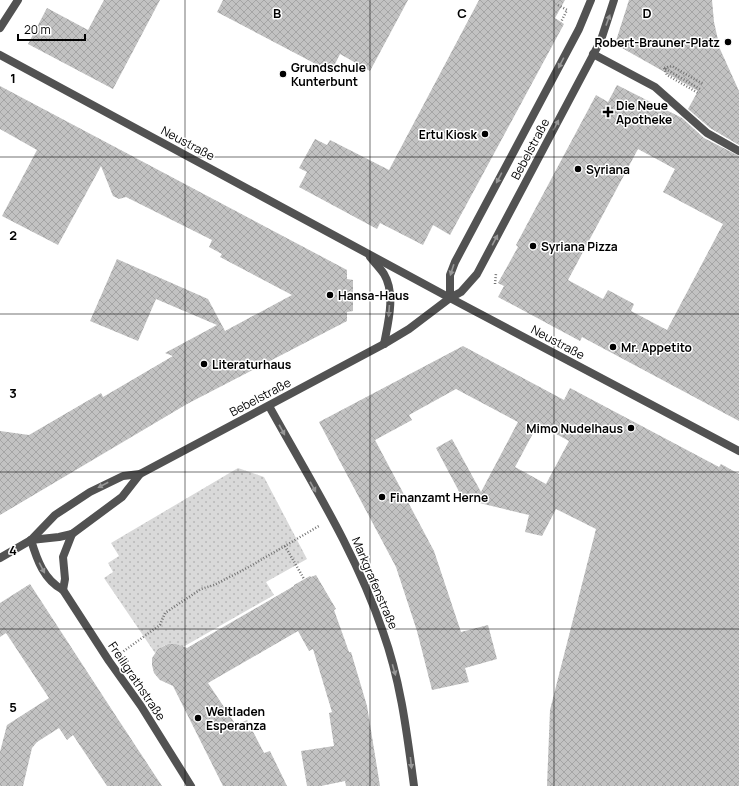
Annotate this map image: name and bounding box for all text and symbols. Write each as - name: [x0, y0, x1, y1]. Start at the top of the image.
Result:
- text: B: [273, 4, 281, 22]
- text: C: [457, 4, 467, 22]
- text: D: [642, 4, 652, 22]
- one-way arrow: [605, 14, 611, 26]
- scale bar: [18, 16, 85, 42]
- text: 20 m: [24, 21, 51, 38]
- place label: Robert-Brauner-Platz: [594, 34, 720, 51]
- marker: Robert-Brauner-Platz: [723, 37, 733, 47]
- one-way arrow: [557, 57, 564, 69]
- place label: Grundschule Kunterbunt: [291, 59, 366, 90]
- text: 1: [10, 69, 16, 87]
- marker: Grundschule Kunterbunt: [278, 69, 288, 79]
- place label: Die Neue Apotheke: [616, 97, 672, 128]
- marker: Die Neue Apotheke: [603, 107, 613, 117]
- street label: Bebelstraße: [507, 115, 553, 183]
- one-way arrow: [553, 119, 559, 131]
- street label: Neustraße: [158, 122, 218, 164]
- place label: Ertu Kiosk: [419, 126, 478, 143]
- marker: Ertu Kiosk: [480, 129, 490, 139]
- place label: Syriana: [586, 161, 630, 178]
- marker: Syriana: [573, 164, 583, 174]
- one-way arrow: [496, 172, 503, 183]
- text: 2: [9, 226, 17, 244]
- one-way arrow: [492, 234, 499, 246]
- place label: Syriana Pizza: [541, 238, 618, 255]
- marker: Syriana Pizza: [528, 241, 538, 251]
- one-way arrow: [449, 265, 455, 277]
- place label: Hansa-Haus: [338, 287, 410, 304]
- marker: Hansa-Haus: [325, 290, 335, 300]
- one-way arrow: [385, 305, 392, 318]
- street label: Neustraße: [528, 321, 588, 363]
- place label: Mr. Appetito: [621, 339, 692, 356]
- marker: Mr. Appetito: [608, 342, 618, 352]
- place label: Literaturhaus: [212, 356, 292, 373]
- marker: Literaturhaus: [199, 359, 209, 369]
- street label: Bebelstraße: [226, 374, 294, 420]
- text: 3: [9, 384, 17, 402]
- place label: Mimo Nudelhaus: [526, 420, 623, 437]
- marker: Mimo Nudelhaus: [626, 423, 636, 433]
- one-way arrow: [279, 424, 286, 436]
- one-way arrow: [310, 481, 317, 492]
- one-way arrow: [97, 482, 109, 488]
- place label: Finanzamt Herne: [390, 489, 488, 506]
- marker: Finanzamt Herne: [377, 492, 387, 502]
- street label: Markgrafenstraße: [348, 534, 402, 632]
- text: 4: [9, 541, 17, 559]
- one-way arrow: [39, 562, 46, 574]
- street label: Freiligrathstraße: [104, 638, 170, 724]
- one-way arrow: [391, 665, 397, 677]
- text: 5: [9, 698, 17, 716]
- place label: Weltladen Esperanza: [206, 703, 266, 734]
- marker: Weltladen Esperanza: [193, 713, 203, 723]
- one-way arrow: [408, 756, 414, 769]

